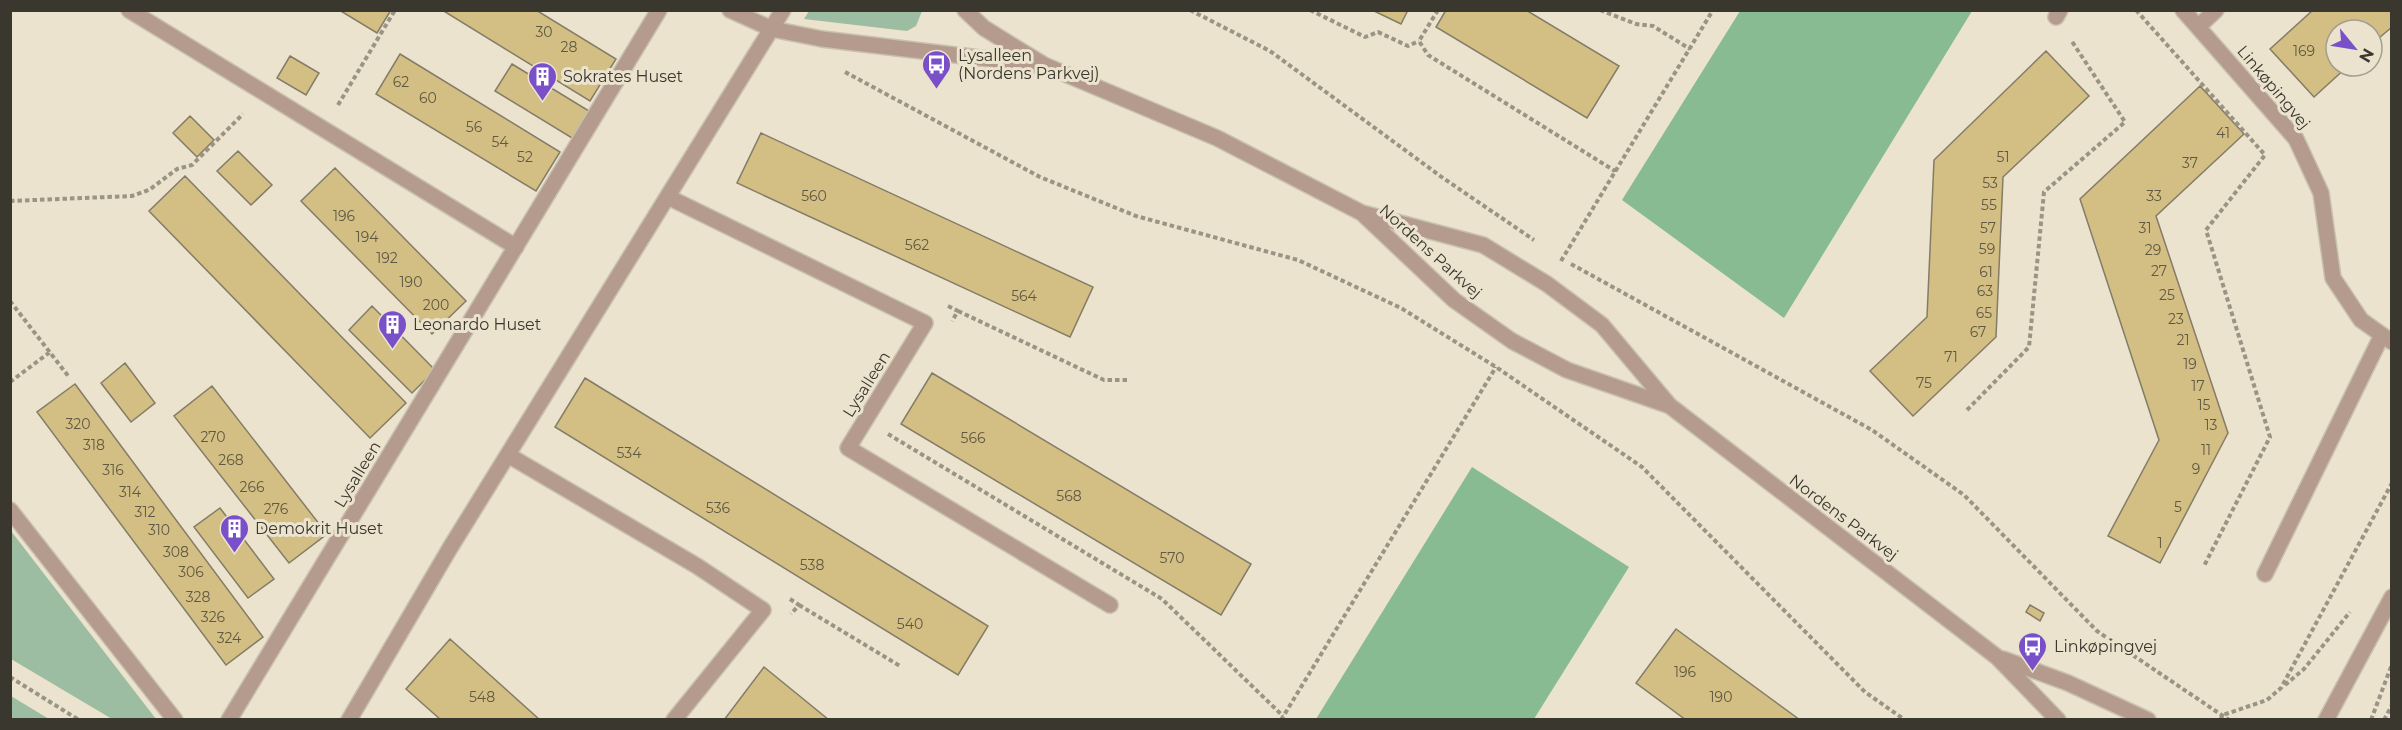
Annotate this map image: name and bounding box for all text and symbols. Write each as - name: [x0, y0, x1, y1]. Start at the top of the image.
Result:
- north arrow: [2324, 18, 2384, 78]
- house number: 30: [535, 23, 553, 41]
- house number: 28: [561, 38, 578, 56]
- street label: Linkøpingvej: [2233, 42, 2314, 133]
- house number: 169: [2293, 42, 2315, 60]
- text: N: [2355, 45, 2378, 66]
- place label: Lysalleen (Nordens Parkvej): [958, 46, 1100, 83]
- bus stop icon: Lysalleen (Nordens Parkvej): [921, 48, 953, 90]
- building icon: Sokrates Huset: [526, 60, 558, 102]
- place label: Sokrates Huset: [563, 67, 684, 86]
- house number: 62: [393, 73, 409, 91]
- house number: 60: [419, 89, 437, 107]
- house number: 56: [466, 118, 483, 136]
- house number: 41: [2216, 124, 2230, 142]
- house number: 54: [491, 133, 509, 151]
- house number: 52: [517, 148, 533, 166]
- house number: 51: [1997, 148, 2009, 166]
- house number: 37: [2182, 154, 2198, 172]
- house number: 53: [1982, 174, 1998, 192]
- house number: 560: [801, 187, 827, 205]
- house number: 33: [2146, 187, 2162, 205]
- house number: 55: [1981, 196, 1997, 214]
- street label: Nordens Parkvej: [1376, 200, 1486, 302]
- house number: 196: [333, 207, 356, 225]
- house number: 57: [1980, 219, 1996, 237]
- house number: 31: [2139, 219, 2151, 237]
- house number: 194: [356, 228, 379, 246]
- house number: 562: [905, 236, 929, 254]
- house number: 59: [1979, 240, 1995, 258]
- house number: 29: [2145, 241, 2161, 259]
- house number: 192: [376, 249, 398, 267]
- house number: 27: [2151, 262, 2167, 280]
- house number: 61: [1979, 263, 1993, 281]
- house number: 190: [400, 273, 422, 291]
- house number: 63: [1977, 282, 1993, 300]
- house number: 25: [2159, 286, 2175, 304]
- house number: 564: [1011, 287, 1038, 305]
- house number: 200: [423, 296, 449, 314]
- house number: 65: [1976, 304, 1992, 322]
- building icon: Leonardo Huset: [376, 308, 408, 350]
- house number: 23: [2168, 310, 2184, 328]
- place label: Leonardo Huset: [413, 315, 542, 334]
- house number: 67: [1970, 323, 1986, 341]
- house number: 21: [2176, 331, 2190, 349]
- street label: Lysalleen: [839, 348, 894, 421]
- house number: 71: [1944, 348, 1958, 366]
- house number: 19: [2183, 355, 2197, 373]
- house number: 75: [1916, 374, 1932, 392]
- house number: 17: [2191, 377, 2205, 395]
- house number: 15: [2198, 396, 2211, 414]
- house number: 320: [65, 415, 91, 433]
- house number: 13: [2205, 416, 2218, 434]
- house number: 270: [200, 428, 226, 446]
- house number: 566: [961, 429, 986, 447]
- house number: 318: [83, 436, 105, 454]
- street label: Lysalleen: [330, 438, 385, 511]
- house number: 11: [2201, 441, 2211, 459]
- house number: 534: [616, 444, 642, 462]
- house number: 268: [218, 451, 244, 469]
- house number: 9: [2192, 460, 2200, 478]
- house number: 316: [102, 461, 124, 479]
- street label: Nordens Parkvej: [1786, 470, 1902, 564]
- house number: 266: [240, 478, 265, 496]
- house number: 314: [119, 483, 142, 501]
- house number: 568: [1056, 487, 1082, 505]
- house number: 5: [2174, 498, 2182, 516]
- house number: 536: [706, 499, 731, 517]
- house number: 276: [264, 500, 289, 518]
- house number: 312: [135, 503, 155, 521]
- building icon: Demokrit Huset: [218, 512, 250, 554]
- place label: Demokrit Huset: [255, 519, 384, 538]
- house number: 310: [148, 521, 170, 539]
- house number: 1: [2157, 534, 2163, 552]
- house number: 308: [163, 543, 189, 561]
- house number: 570: [1160, 549, 1184, 567]
- house number: 538: [800, 556, 824, 574]
- house number: 306: [178, 563, 204, 581]
- house number: 328: [186, 588, 210, 606]
- house number: 326: [201, 608, 226, 626]
- house number: 540: [897, 615, 923, 633]
- house number: 324: [217, 629, 242, 647]
- bus stop icon: Linkøpingvej: [2017, 630, 2049, 672]
- place label: Linkøpingvej: [2054, 637, 2157, 656]
- house number: 196: [1674, 663, 1697, 681]
- house number: 548: [469, 688, 495, 706]
- house number: 190: [1710, 688, 1732, 706]

